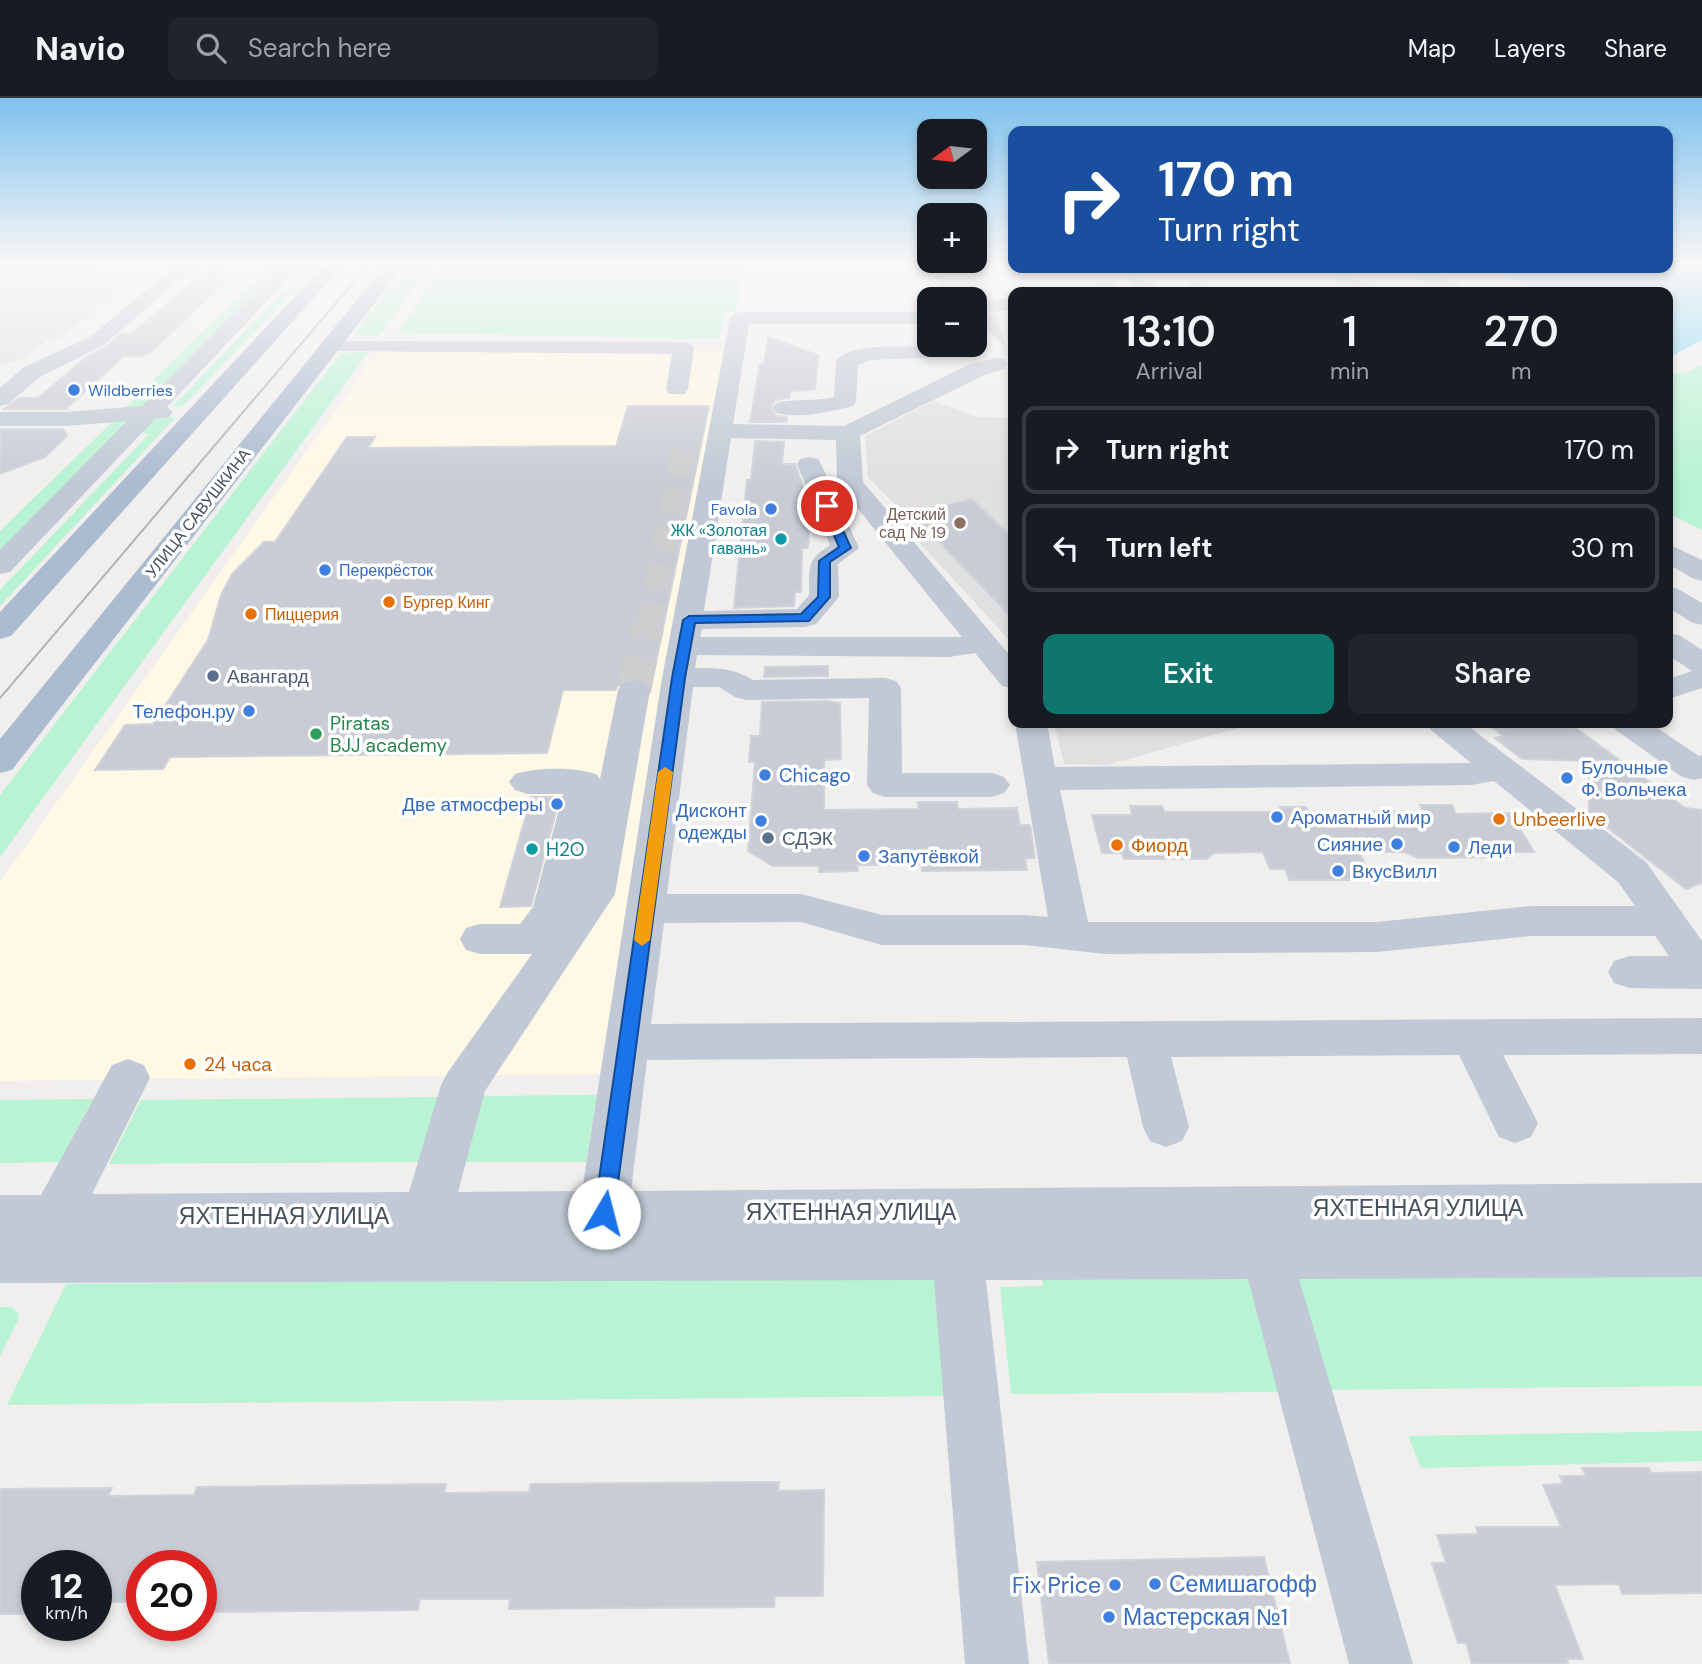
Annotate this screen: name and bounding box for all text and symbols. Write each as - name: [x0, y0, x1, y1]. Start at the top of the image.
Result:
- search box: [168, 17, 658, 80]
- text: Navio: [35, 27, 126, 70]
- icon: search: [192, 29, 230, 67]
- text: Search here: [248, 31, 391, 65]
- text: Map: [1408, 33, 1456, 64]
- text: Layers: [1494, 33, 1566, 64]
- text: Share: [1604, 33, 1667, 64]
- north arrow: [917, 119, 987, 189]
- map controls: [917, 119, 987, 357]
- text: 170 m: [1158, 147, 1294, 211]
- icon: right: [1043, 154, 1134, 245]
- button: +: [917, 203, 987, 273]
- text: Turn right: [1158, 209, 1300, 251]
- button: −: [917, 287, 987, 357]
- text: 13:10: [1122, 304, 1216, 359]
- text: 1: [1342, 304, 1357, 359]
- text: 270: [1483, 304, 1559, 359]
- text: Arrival: [1136, 356, 1203, 386]
- text: min: [1330, 356, 1369, 386]
- text: m: [1511, 356, 1531, 386]
- place label: Wildberries: [88, 380, 173, 401]
- marker: Wildberries: [66, 382, 82, 398]
- icon: right: [1047, 431, 1085, 469]
- text: Turn right: [1106, 433, 1230, 467]
- text: 170 m: [1565, 433, 1634, 467]
- street label: УЛИЦА САВУШКИНА: [141, 444, 255, 582]
- pin: [797, 476, 857, 536]
- icon: arrive: [808, 487, 846, 525]
- place label: Favola: [711, 499, 757, 520]
- marker: Favola: [763, 501, 779, 517]
- place label: Детский сад № 19: [879, 504, 946, 543]
- marker: Детский сад № 19: [952, 515, 968, 531]
- place label: ЖК «Золотая гавань»: [670, 520, 767, 559]
- icon: left: [1047, 529, 1085, 567]
- marker: ЖК «Золотая гавань»: [773, 531, 789, 547]
- text: Turn left: [1106, 531, 1213, 565]
- text: 30 m: [1571, 531, 1634, 565]
- place label: Перекрёсток: [339, 560, 434, 581]
- marker: Перекрёсток: [317, 562, 333, 578]
- place label: Бургер Кинг: [403, 592, 490, 613]
- marker: Бургер Кинг: [381, 594, 397, 610]
- place label: Пиццерия: [265, 604, 339, 625]
- marker: Пиццерия: [243, 606, 259, 622]
- button: Exit: [1043, 634, 1334, 714]
- button: Share: [1348, 634, 1638, 714]
- place label: Авангард: [227, 664, 309, 689]
- marker: Авангард: [205, 668, 221, 684]
- place label: Телефон.ру: [133, 699, 235, 724]
- marker: Телефон.ру: [241, 703, 257, 719]
- place label: Piratas BJJ academy: [330, 711, 447, 758]
- marker: Piratas BJJ academy: [308, 726, 324, 742]
- place label: Булочные Ф. Вольчека: [1581, 755, 1687, 802]
- place label: Chicago: [779, 763, 851, 788]
- marker: Chicago: [757, 767, 773, 783]
- marker: Булочные Ф. Вольчека: [1559, 770, 1575, 786]
- place label: Две атмосферы: [402, 792, 543, 817]
- marker: Две атмосферы: [549, 796, 565, 812]
- place label: Дисконт одежды: [676, 798, 747, 845]
- place label: Ароматный мир: [1291, 805, 1431, 830]
- place label: Unbeerlive: [1513, 807, 1606, 832]
- marker: Ароматный мир: [1269, 809, 1285, 825]
- marker: Unbeerlive: [1491, 811, 1507, 827]
- marker: Дисконт одежды: [753, 813, 769, 829]
- place label: СДЭК: [782, 826, 833, 851]
- marker: СДЭК: [760, 830, 776, 846]
- place label: Сияние: [1317, 832, 1383, 857]
- place label: Фиорд: [1131, 833, 1188, 858]
- place label: Леди: [1468, 835, 1512, 860]
- marker: Сияние: [1389, 836, 1405, 852]
- place label: H2O: [546, 837, 584, 862]
- marker: Фиорд: [1109, 837, 1125, 853]
- marker: Леди: [1446, 839, 1462, 855]
- marker: H2O: [524, 841, 540, 857]
- place label: Запутёвкой: [878, 844, 979, 869]
- marker: Запутёвкой: [856, 848, 872, 864]
- place label: ВкусВилл: [1352, 859, 1437, 884]
- marker: ВкусВилл: [1330, 863, 1346, 879]
- place label: 24 часа: [204, 1052, 272, 1077]
- marker: 24 часа: [182, 1056, 198, 1072]
- position arrow: [567, 1176, 641, 1250]
- street label: ЯХТЕННАЯ УЛИЦА: [1313, 1193, 1524, 1223]
- street label: ЯХТЕННАЯ УЛИЦА: [746, 1197, 957, 1227]
- street label: ЯХТЕННАЯ УЛИЦА: [179, 1201, 390, 1231]
- speed limit sign: 20: [126, 1550, 217, 1641]
- text: 12: [50, 1563, 83, 1609]
- place label: Семишагофф: [1169, 1569, 1317, 1599]
- place label: Fix Price: [1012, 1570, 1101, 1600]
- marker: Семишагофф: [1147, 1576, 1163, 1592]
- marker: Fix Price: [1107, 1577, 1123, 1593]
- text: km/h: [45, 1601, 88, 1625]
- place label: Мастерская №1: [1123, 1602, 1288, 1632]
- marker: Мастерская №1: [1101, 1609, 1117, 1625]

